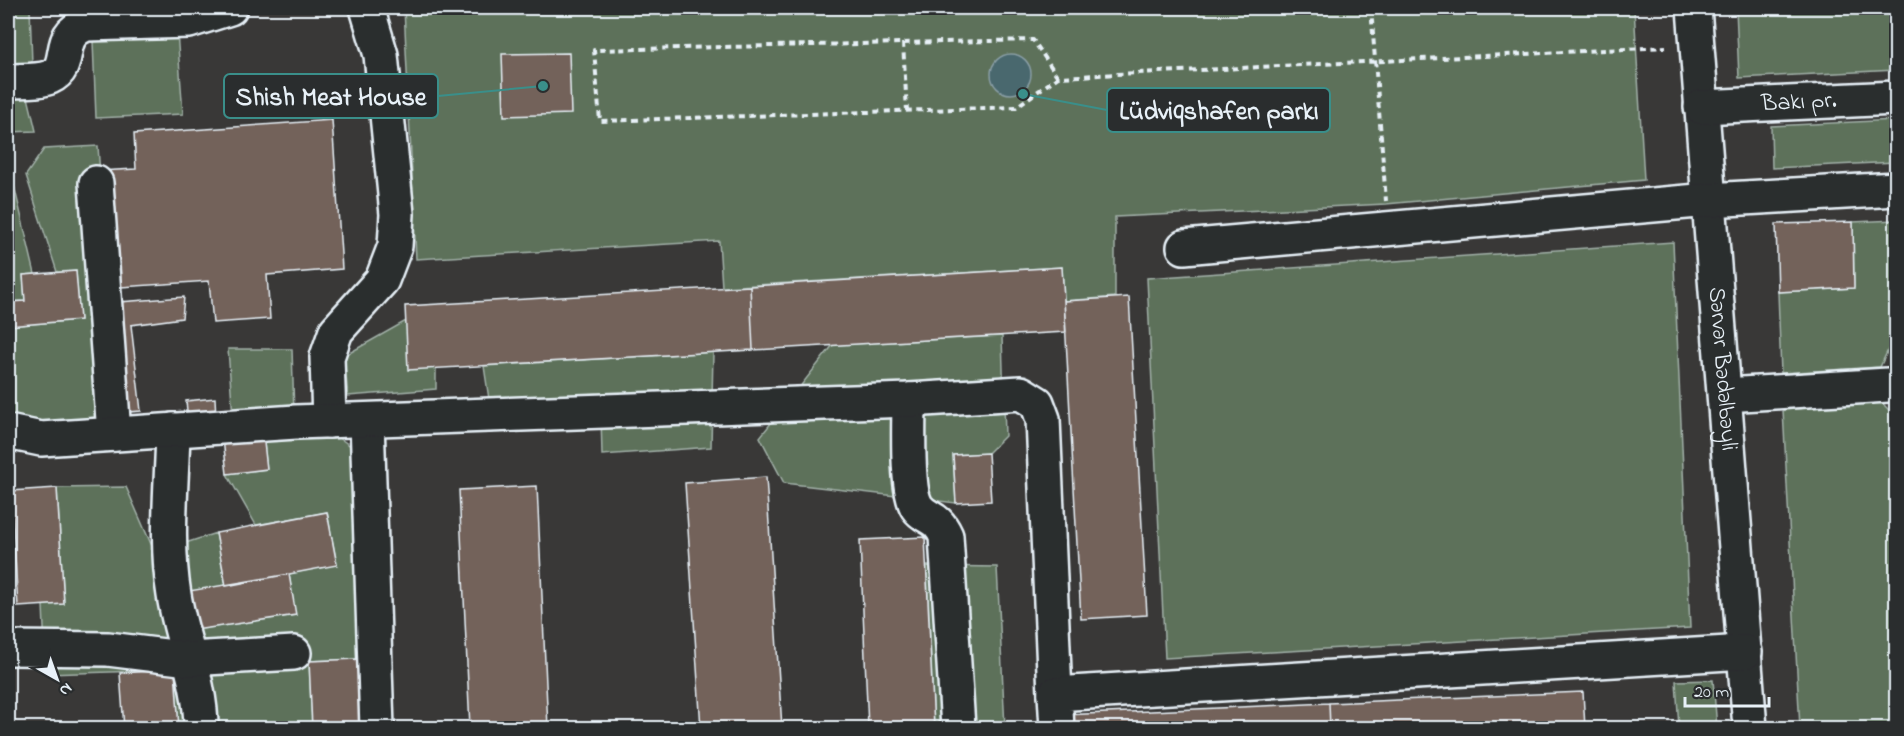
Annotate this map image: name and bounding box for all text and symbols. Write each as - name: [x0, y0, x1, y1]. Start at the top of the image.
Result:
- callout: Shish Meat House: [224, 74, 438, 118]
- text: Shish Meat House: [236, 80, 428, 118]
- street label: Bakı pr.: [1759, 83, 1837, 122]
- callout: Lüdviqshafen parkı: [1107, 88, 1330, 132]
- text: Lüdviqshafen parkı: [1119, 94, 1319, 132]
- street label: Sərvər Bədəlbəyli: [1698, 286, 1746, 452]
- north arrow: [27, 649, 87, 709]
- scale bar: [1685, 670, 1769, 708]
- text: N: [53, 676, 77, 702]
- text: 20 m: [1694, 680, 1729, 706]

